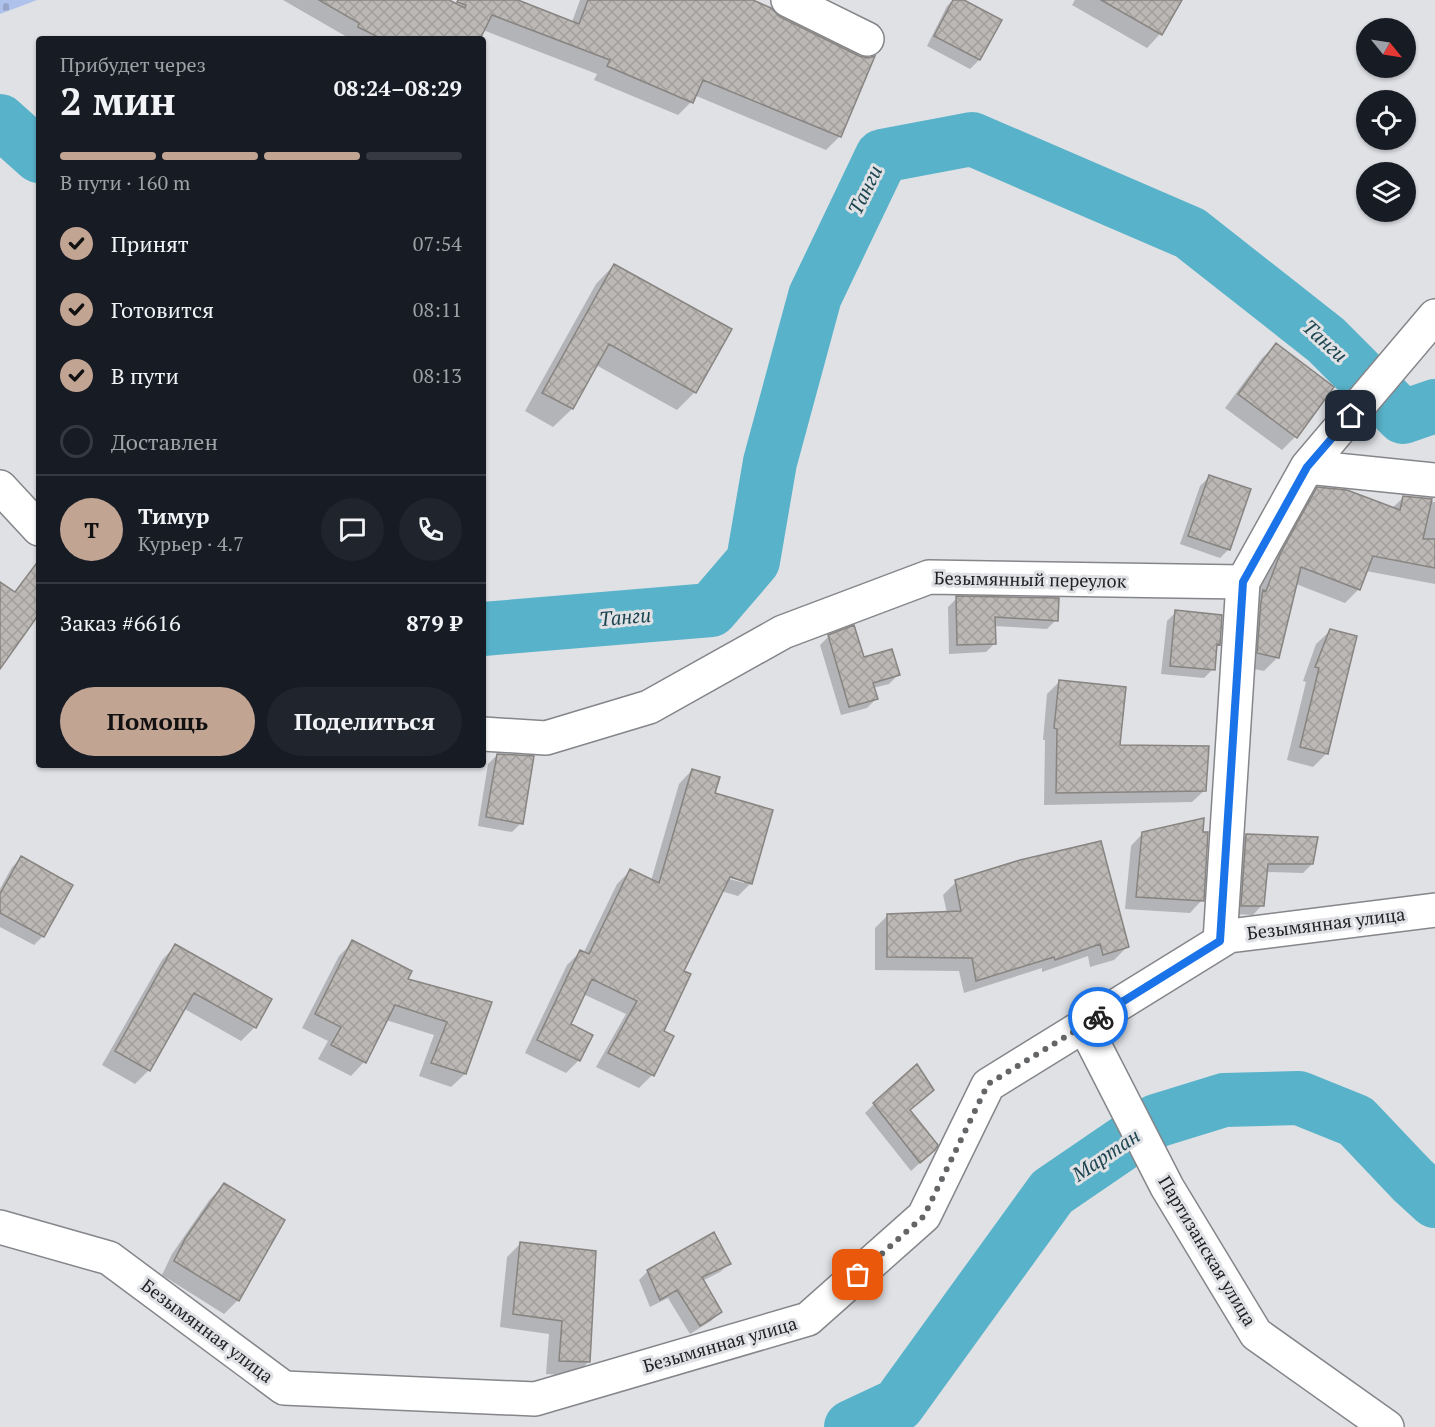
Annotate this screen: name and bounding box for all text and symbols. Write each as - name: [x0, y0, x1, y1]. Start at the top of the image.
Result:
- north arrow: [1356, 18, 1416, 78]
- map controls: [1356, 18, 1416, 222]
- text: Прибудет через: [60, 51, 206, 78]
- text: 08:24–08:29: [334, 73, 462, 102]
- text: 2 мин: [60, 74, 176, 126]
- button: locate: [1356, 90, 1416, 150]
- water label: Танги: [841, 161, 888, 219]
- button: layers: [1356, 162, 1416, 222]
- text: В пути · 160 m: [60, 169, 190, 196]
- icon: check: [60, 227, 93, 260]
- text: Принят: [111, 229, 189, 258]
- text: 07:54: [413, 230, 462, 257]
- icon: check: [60, 293, 93, 326]
- text: Готовится: [111, 295, 214, 324]
- text: 08:11: [413, 296, 462, 323]
- water label: Танги: [1297, 313, 1354, 368]
- icon: check: [60, 359, 93, 392]
- text: В пути: [111, 361, 179, 390]
- text: 08:13: [413, 362, 462, 389]
- pin: [1325, 390, 1376, 441]
- icon: home: [1334, 399, 1367, 432]
- text: Доставлен: [111, 427, 218, 456]
- button: chat: [321, 498, 384, 561]
- button: phone: [399, 498, 462, 561]
- text: Тимур: [138, 501, 209, 530]
- text: Т: [84, 515, 99, 544]
- text: Курьер · 4.7: [138, 530, 244, 557]
- street label: Безымянный переулок: [934, 565, 1127, 593]
- water label: Танги: [598, 601, 652, 632]
- text: Заказ #6616: [60, 608, 181, 637]
- text: 879 ₽: [406, 608, 462, 637]
- button: Помощь: [60, 687, 255, 756]
- button: Поделиться: [267, 687, 462, 756]
- street label: Безымянная улица: [1245, 901, 1406, 945]
- courier: [1068, 987, 1128, 1047]
- icon: bike: [1082, 1001, 1115, 1034]
- water label: Мартан: [1066, 1122, 1145, 1188]
- street label: Партизанская улица: [1153, 1171, 1262, 1330]
- pin: [832, 1249, 883, 1300]
- icon: bag: [841, 1258, 874, 1291]
- street label: Безымянная улица: [137, 1273, 278, 1388]
- street label: Безымянная улица: [640, 1311, 800, 1378]

